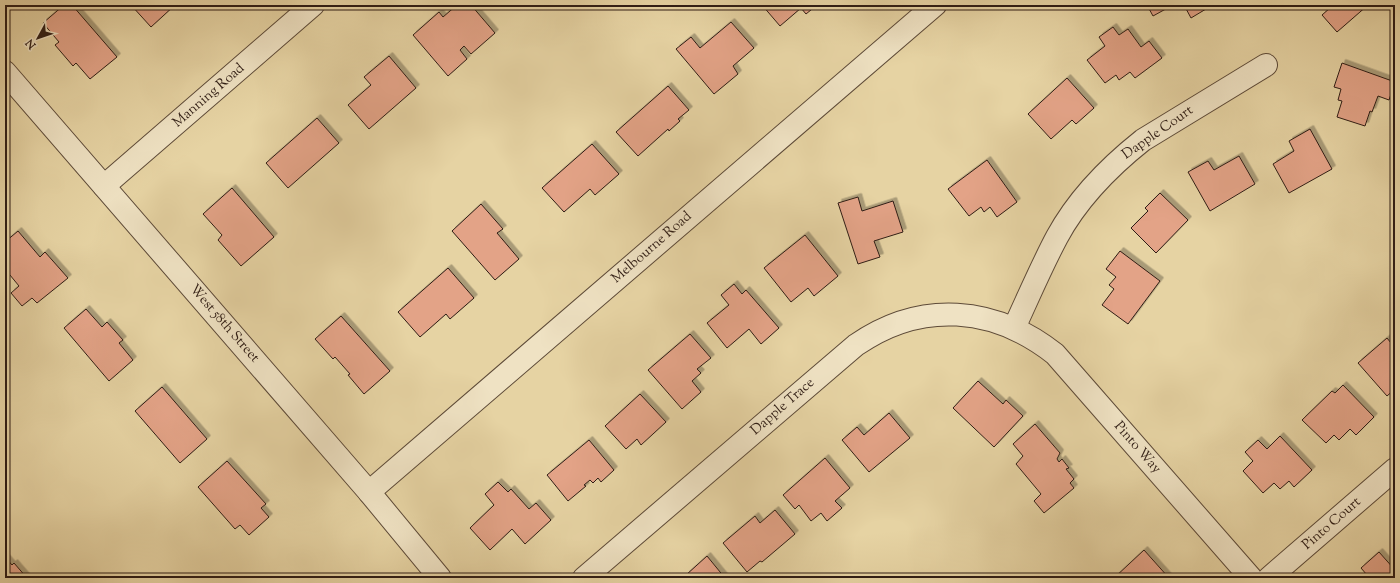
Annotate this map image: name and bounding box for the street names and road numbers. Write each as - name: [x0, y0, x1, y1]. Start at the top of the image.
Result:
- street label: Manning Road: [169, 59, 249, 133]
- street label: Dapple Court: [1118, 101, 1198, 165]
- street label: Melbourne Road: [607, 207, 697, 289]
- street label: West 58th Street: [184, 280, 264, 368]
- street label: Dapple Trace: [747, 374, 819, 440]
- street label: Pinto Way: [1109, 418, 1165, 478]
- street label: Pinto Court: [1298, 493, 1366, 555]

